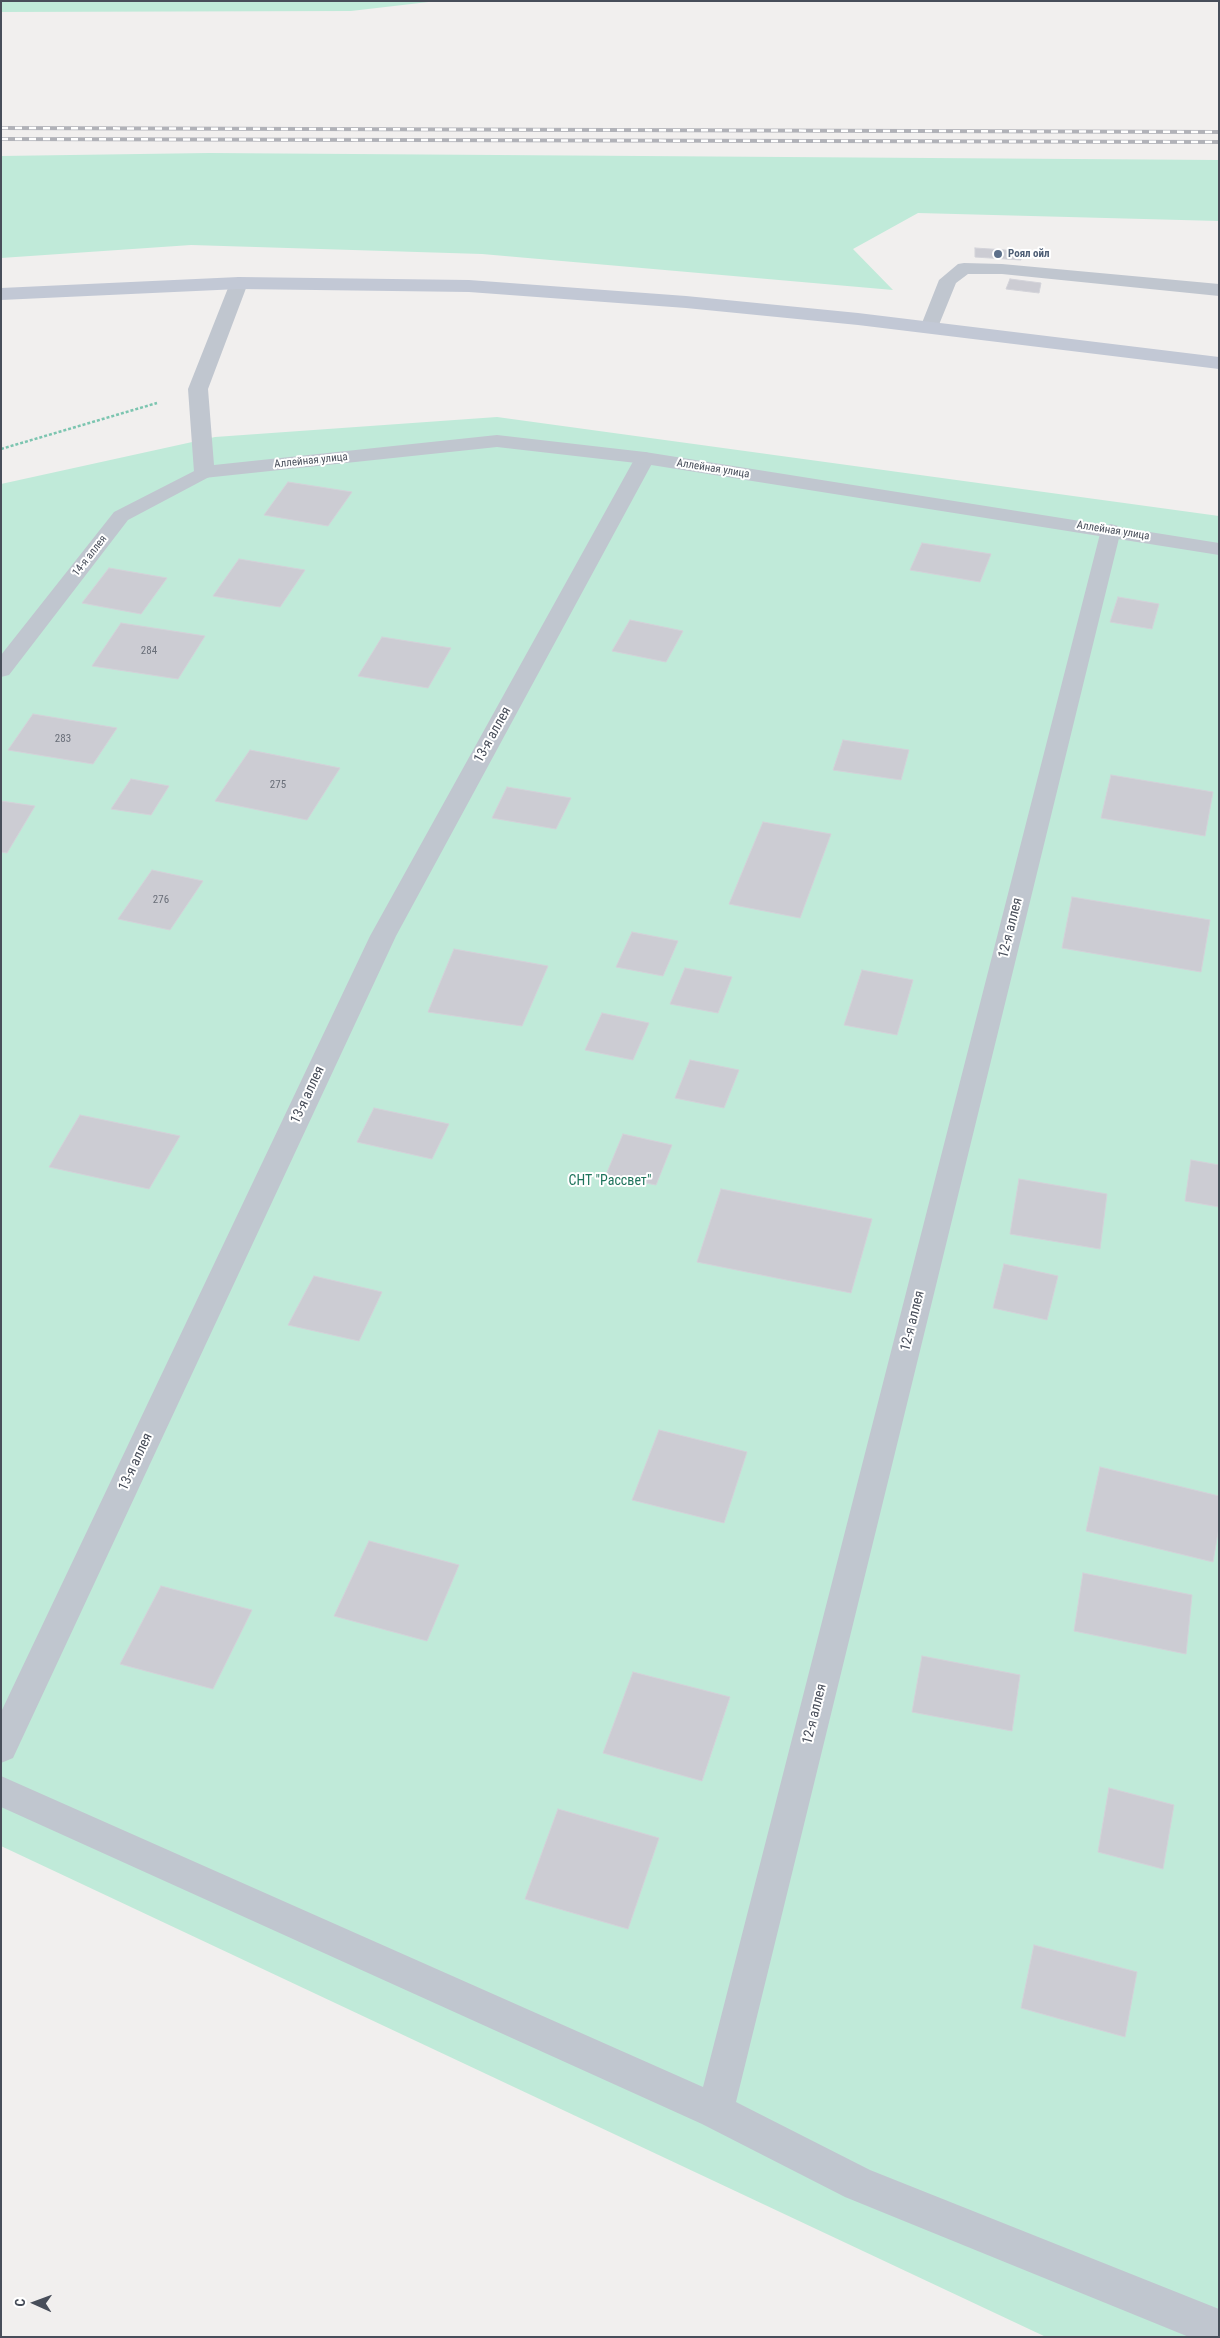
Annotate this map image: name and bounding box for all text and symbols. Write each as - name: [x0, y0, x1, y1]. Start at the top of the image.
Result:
- place label: Роял ойл: [1008, 247, 1050, 261]
- marker: Роял ойл: [992, 248, 1004, 260]
- street label: Аллейная улица: [274, 451, 348, 471]
- street label: Аллейная улица: [676, 457, 750, 481]
- street label: Аллейная улица: [1076, 519, 1150, 543]
- street label: 14-я аллея: [70, 533, 110, 579]
- house number: 284: [141, 644, 157, 658]
- street label: 13-я аллея: [471, 704, 515, 766]
- house number: 283: [55, 732, 71, 746]
- house number: 275: [270, 778, 286, 792]
- house number: 276: [153, 893, 169, 907]
- street label: 12-я аллея: [995, 896, 1027, 960]
- street label: 13-я аллея: [287, 1064, 329, 1126]
- park label: СНТ "Рассвет": [569, 1173, 651, 1189]
- street label: 12-я аллея: [897, 1289, 929, 1353]
- street label: 13-я аллея: [115, 1431, 157, 1493]
- street label: 12-я аллея: [799, 1682, 831, 1746]
- north arrow: [10, 2278, 60, 2328]
- text: С: [12, 2298, 28, 2307]

